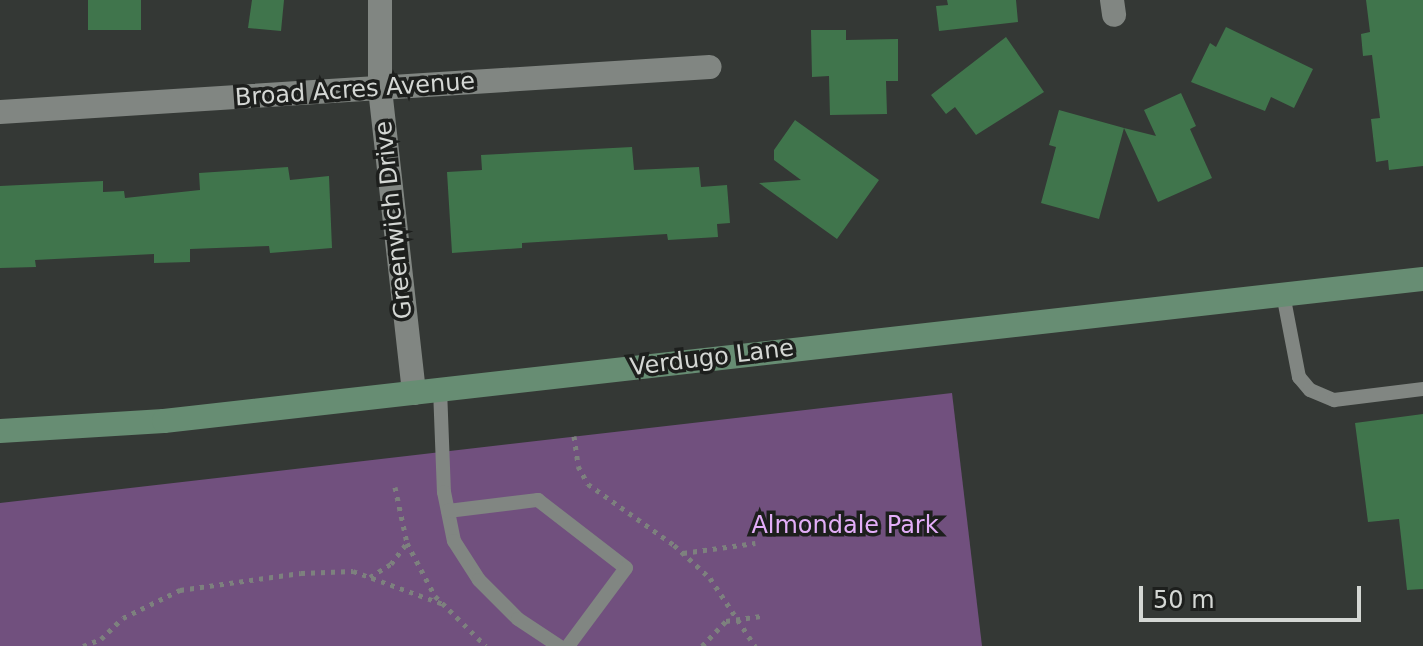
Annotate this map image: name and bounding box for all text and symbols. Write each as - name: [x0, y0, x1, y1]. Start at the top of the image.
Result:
- street label: Broad Acres Avenue: [234, 67, 476, 113]
- street label: Greenwich Drive: [369, 120, 419, 320]
- street label: Verdugo Lane: [628, 334, 796, 382]
- park label: Almondale Park: [751, 512, 939, 540]
- scale bar: [1143, 570, 1365, 620]
- text: 50 m: [1153, 586, 1215, 614]

